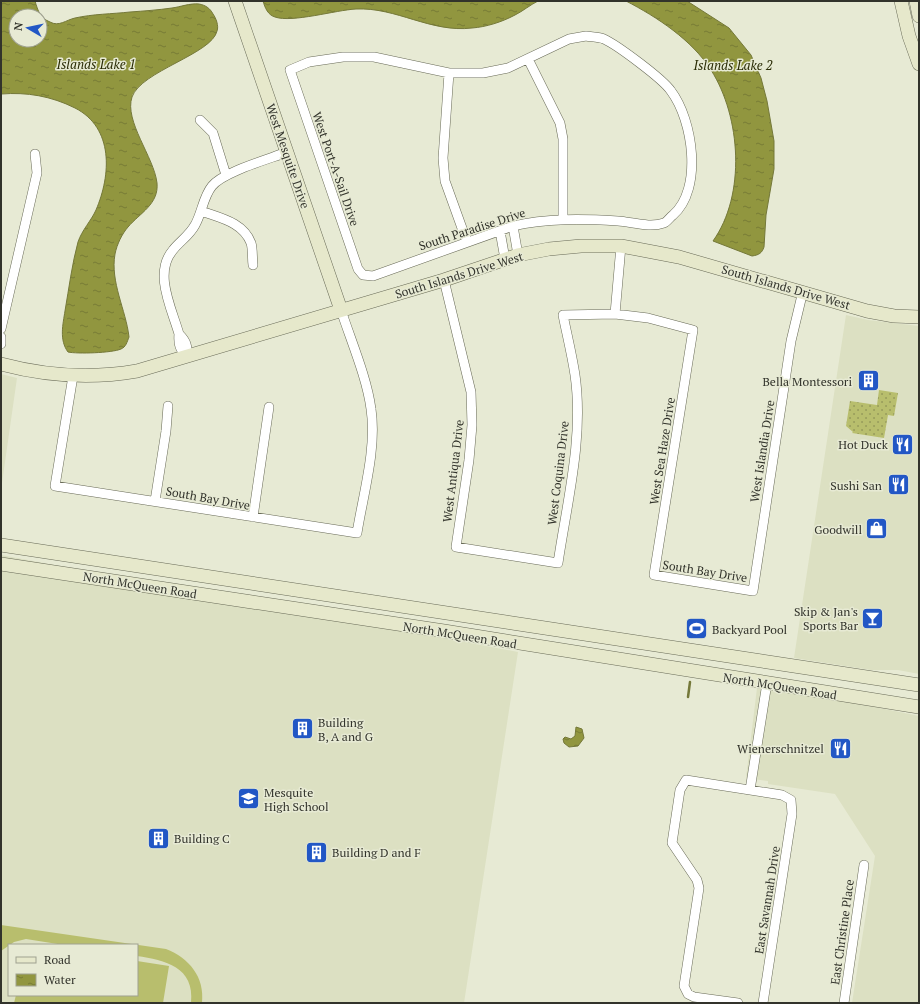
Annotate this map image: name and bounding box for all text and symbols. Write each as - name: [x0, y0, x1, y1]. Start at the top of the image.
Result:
- north arrow: [8, 8, 48, 48]
- text: N: [11, 21, 26, 32]
- water label: Islands Lake 1: [55, 55, 136, 73]
- water label: Islands Lake 2: [692, 56, 773, 74]
- street label: West Mesquite Drive: [263, 102, 313, 210]
- street label: West Port-A-Sail Drive: [309, 110, 363, 228]
- street label: South Paradise Drive: [417, 205, 527, 253]
- street label: South Islands Drive West: [393, 248, 525, 302]
- street label: South Islands Drive West: [720, 261, 853, 313]
- building icon: Bella Montessori: [855, 368, 881, 394]
- place label: Bella Montessori: [762, 374, 852, 389]
- street label: West Sea Haze Drive: [646, 396, 678, 506]
- street label: West Islandia Drive: [747, 399, 777, 503]
- street label: West Antiqua Drive: [439, 419, 467, 523]
- street label: West Coquina Drive: [544, 420, 572, 526]
- restaurant icon: Hot Duck: [890, 431, 916, 457]
- place label: Hot Duck: [838, 437, 889, 452]
- restaurant icon: Sushi San: [885, 472, 911, 498]
- place label: Sushi San: [830, 478, 882, 493]
- street label: South Bay Drive: [165, 483, 251, 513]
- shop icon: Goodwill: [864, 516, 890, 542]
- place label: Goodwill: [814, 522, 862, 537]
- street label: South Bay Drive: [662, 557, 748, 585]
- street label: North McQueen Road: [82, 569, 198, 601]
- place label: Skip & Jan's Sports Bar: [794, 604, 858, 633]
- bar icon: Skip & Jan's Sports Bar: [860, 605, 886, 631]
- sports icon: Backyard Pool: [683, 616, 709, 642]
- street label: North McQueen Road: [402, 619, 518, 651]
- place label: Backyard Pool: [712, 622, 788, 637]
- street label: North McQueen Road: [722, 670, 838, 702]
- place label: Building B, A and G: [318, 715, 374, 744]
- building icon: Building B, A and G: [290, 716, 316, 742]
- restaurant icon: Wienerschnitzel: [827, 735, 853, 761]
- place label: Wienerschnitzel: [737, 741, 824, 756]
- place label: Mesquite High School: [264, 785, 329, 814]
- school or university icon: Mesquite High School: [235, 786, 261, 812]
- building icon: Building C: [145, 825, 171, 851]
- place label: Building C: [174, 831, 230, 846]
- building icon: Building D and F: [303, 839, 329, 865]
- place label: Building D and F: [332, 845, 421, 860]
- street label: East Savannah Drive: [751, 845, 783, 955]
- street label: East Christine Place: [827, 878, 857, 986]
- legend: [8, 944, 138, 996]
- text: Road: [44, 952, 71, 967]
- text: Water: [44, 972, 76, 987]

